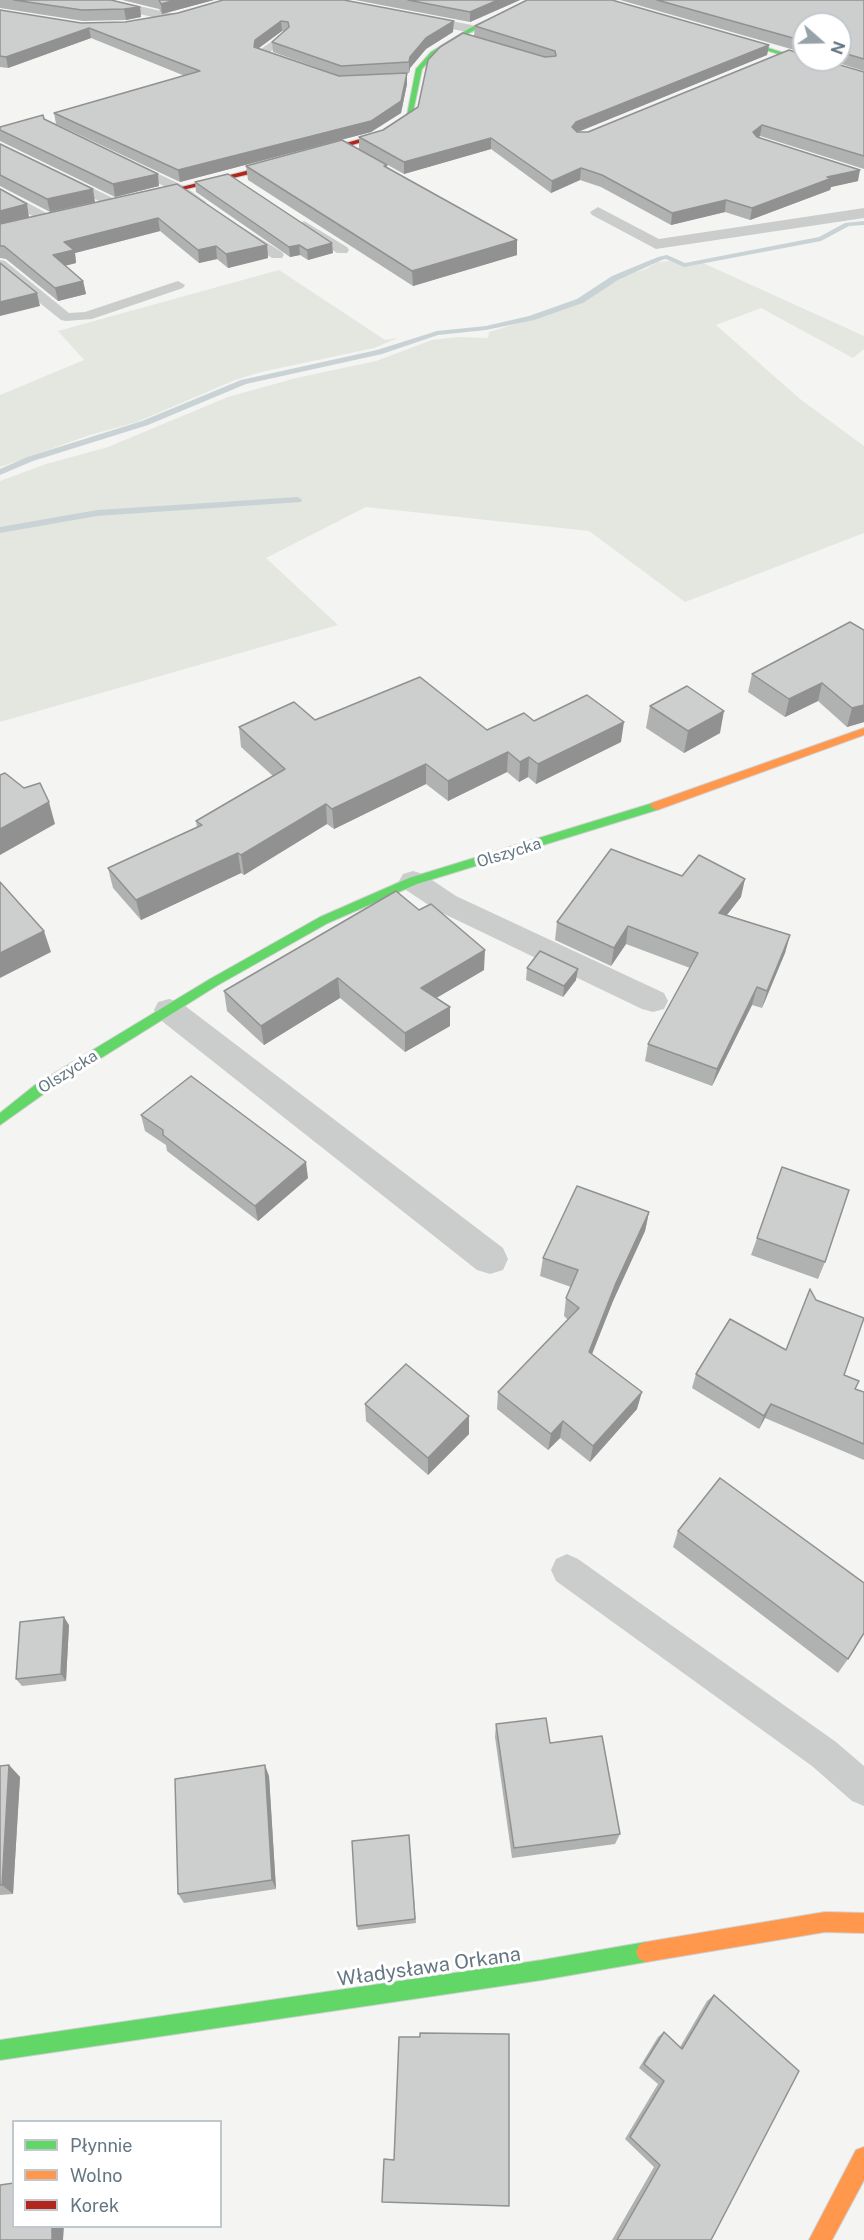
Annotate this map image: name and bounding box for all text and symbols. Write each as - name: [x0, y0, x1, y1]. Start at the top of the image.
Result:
- north arrow: [792, 12, 852, 72]
- text: N: [826, 39, 849, 57]
- street label: Olszycka: [474, 834, 544, 872]
- street label: Olszycka: [35, 1046, 101, 1098]
- street label: Władysława Orkana: [336, 1942, 522, 1992]
- legend: [12, 2120, 222, 2228]
- text: Płynnie: [70, 2135, 133, 2156]
- text: Wolno: [70, 2165, 122, 2186]
- text: Korek: [70, 2195, 119, 2216]

